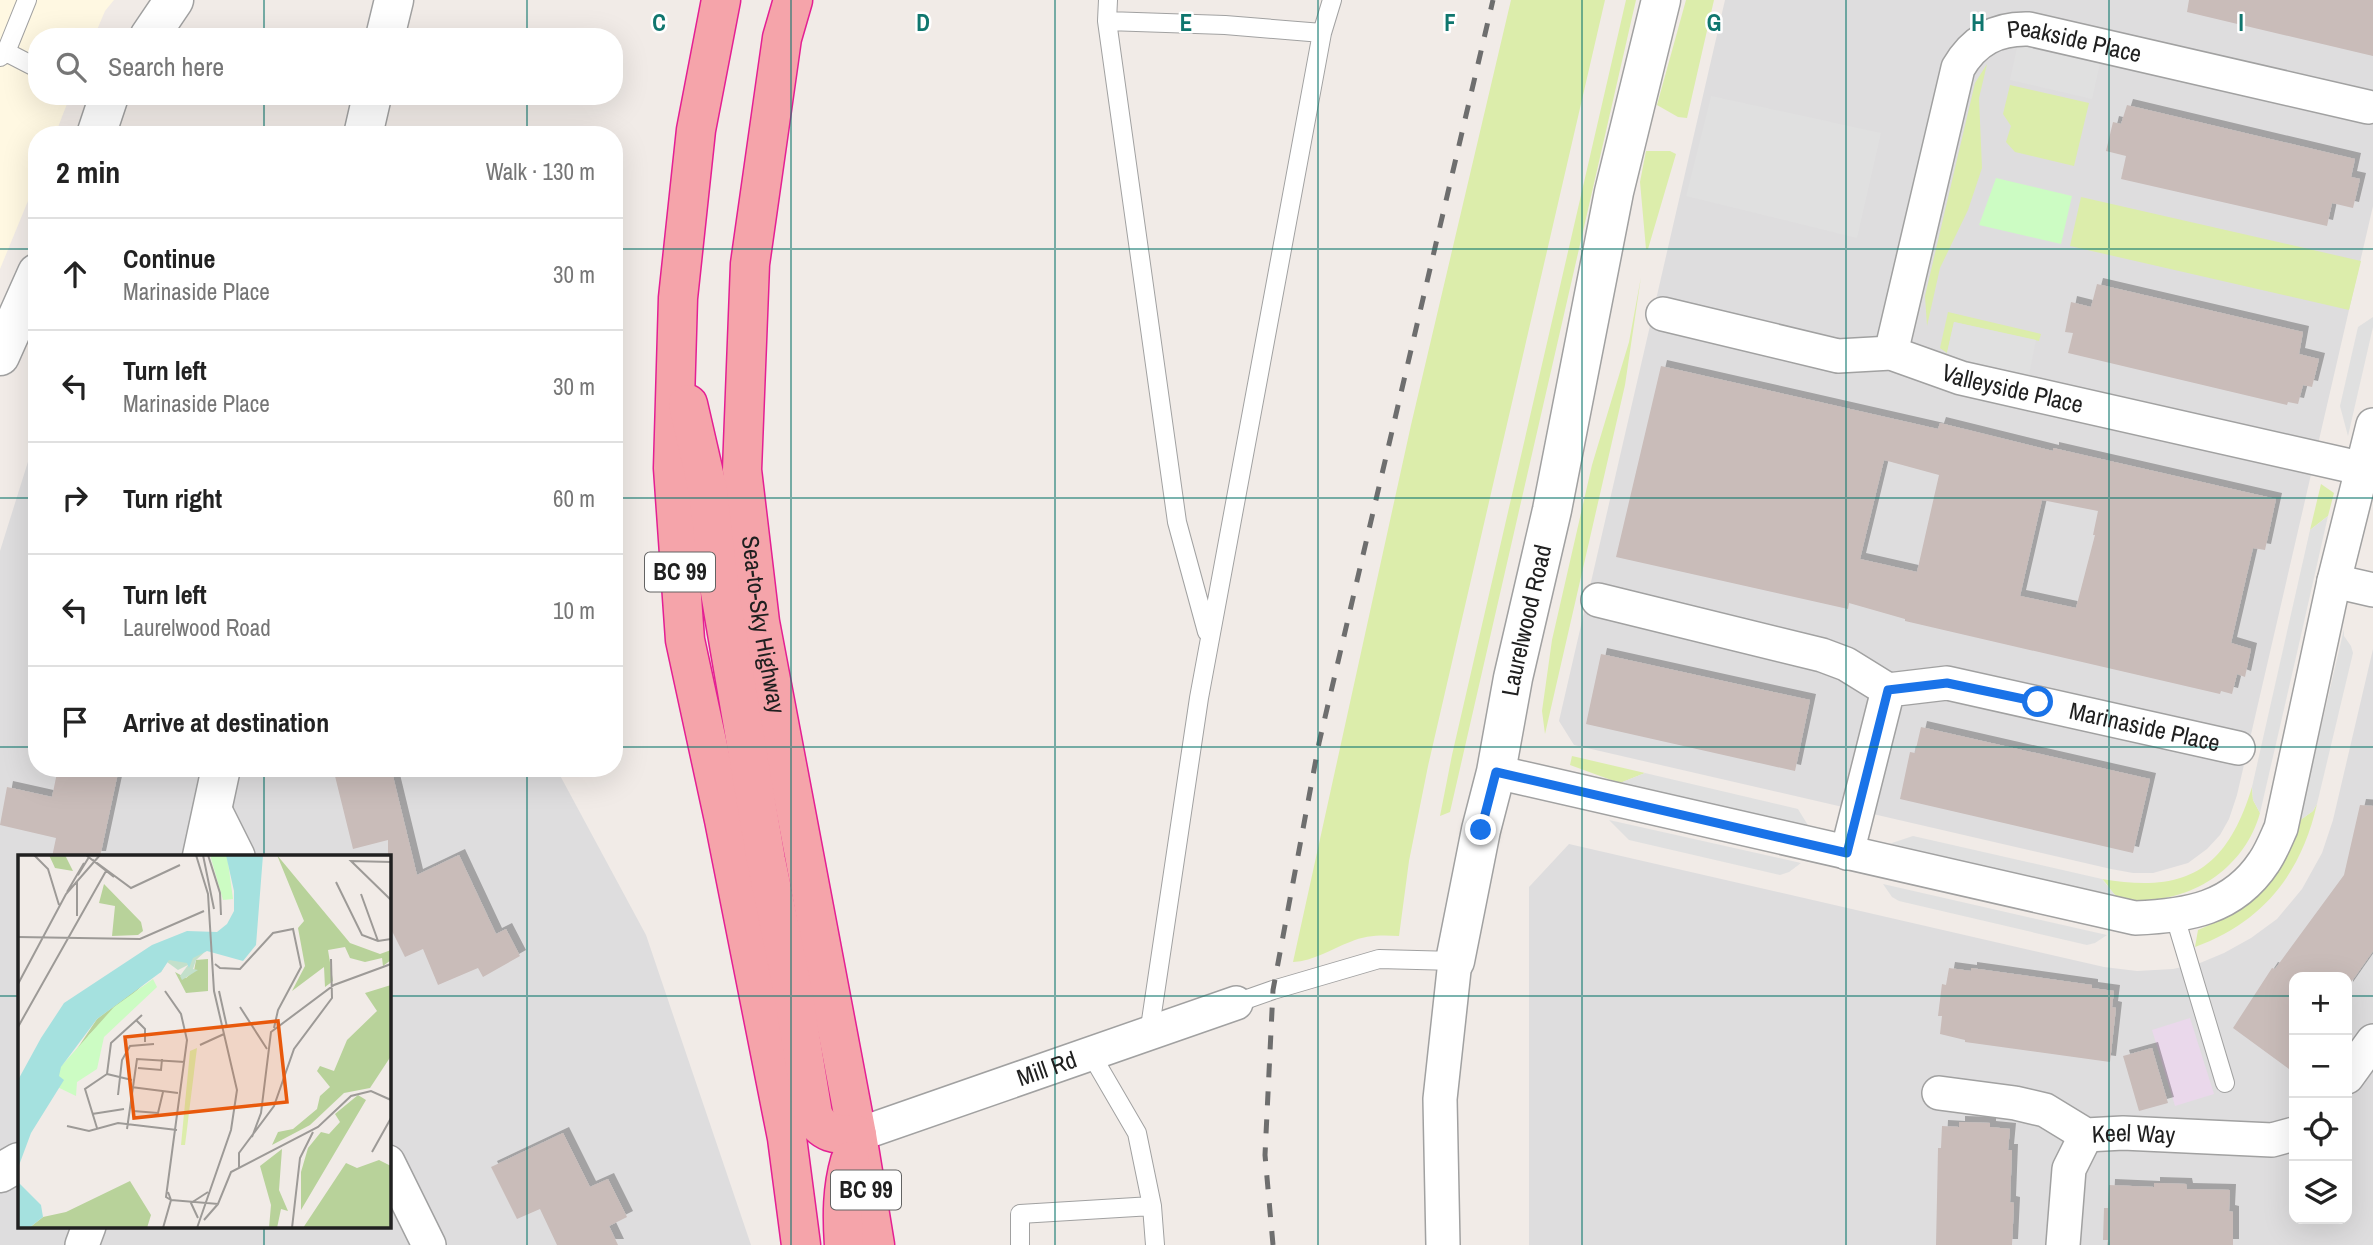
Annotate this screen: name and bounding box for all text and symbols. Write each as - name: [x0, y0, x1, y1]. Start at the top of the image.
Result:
- text: C: [652, 7, 666, 38]
- text: D: [916, 7, 930, 38]
- text: E: [1180, 7, 1192, 38]
- text: F: [1444, 7, 1456, 38]
- text: G: [1707, 7, 1721, 38]
- text: H: [1971, 7, 1985, 38]
- text: I: [2238, 7, 2244, 38]
- street label: Peakside Place: [2005, 12, 2145, 69]
- search box: [28, 28, 623, 105]
- icon: search: [52, 48, 90, 86]
- text: Search here: [108, 49, 224, 84]
- text: 2 min: [56, 152, 120, 192]
- text: Walk · 130 m: [486, 156, 595, 187]
- text: Continue: [123, 241, 215, 276]
- icon: ahead: [56, 255, 94, 293]
- text: 30 m: [553, 259, 595, 290]
- text: Marinaside Place: [123, 276, 270, 307]
- text: Turn left: [123, 353, 207, 388]
- street label: Valleyside Place: [1938, 355, 2086, 420]
- icon: left: [56, 367, 94, 405]
- text: 30 m: [553, 371, 595, 402]
- text: Marinaside Place: [123, 388, 270, 419]
- icon: right: [56, 479, 94, 517]
- text: Turn right: [123, 481, 222, 516]
- text: 60 m: [553, 483, 595, 514]
- street label: Sea-to-Sky Highway: [735, 534, 794, 716]
- street label: Laurelwood Road: [1493, 541, 1558, 699]
- road number: BC 99: [645, 552, 715, 592]
- text: Turn left: [123, 577, 207, 612]
- icon: left: [56, 591, 94, 629]
- text: 10 m: [553, 595, 595, 626]
- text: Laurelwood Road: [123, 612, 271, 643]
- route start: [2022, 686, 2053, 717]
- street label: Marinaside Place: [2067, 694, 2223, 758]
- icon: arrive: [56, 703, 94, 741]
- text: Arrive at destination: [123, 705, 329, 740]
- route end: [1465, 814, 1496, 845]
- inset map: [18, 855, 390, 1228]
- map controls: [2289, 972, 2352, 1224]
- button: +: [2289, 972, 2352, 1035]
- button: −: [2289, 1035, 2352, 1098]
- street label: Mill Rd: [1012, 1043, 1081, 1093]
- button: locate: [2289, 1098, 2352, 1161]
- street label: Keel Way: [2091, 1116, 2176, 1150]
- button: layers: [2289, 1161, 2352, 1224]
- road number: BC 99: [831, 1170, 901, 1210]

